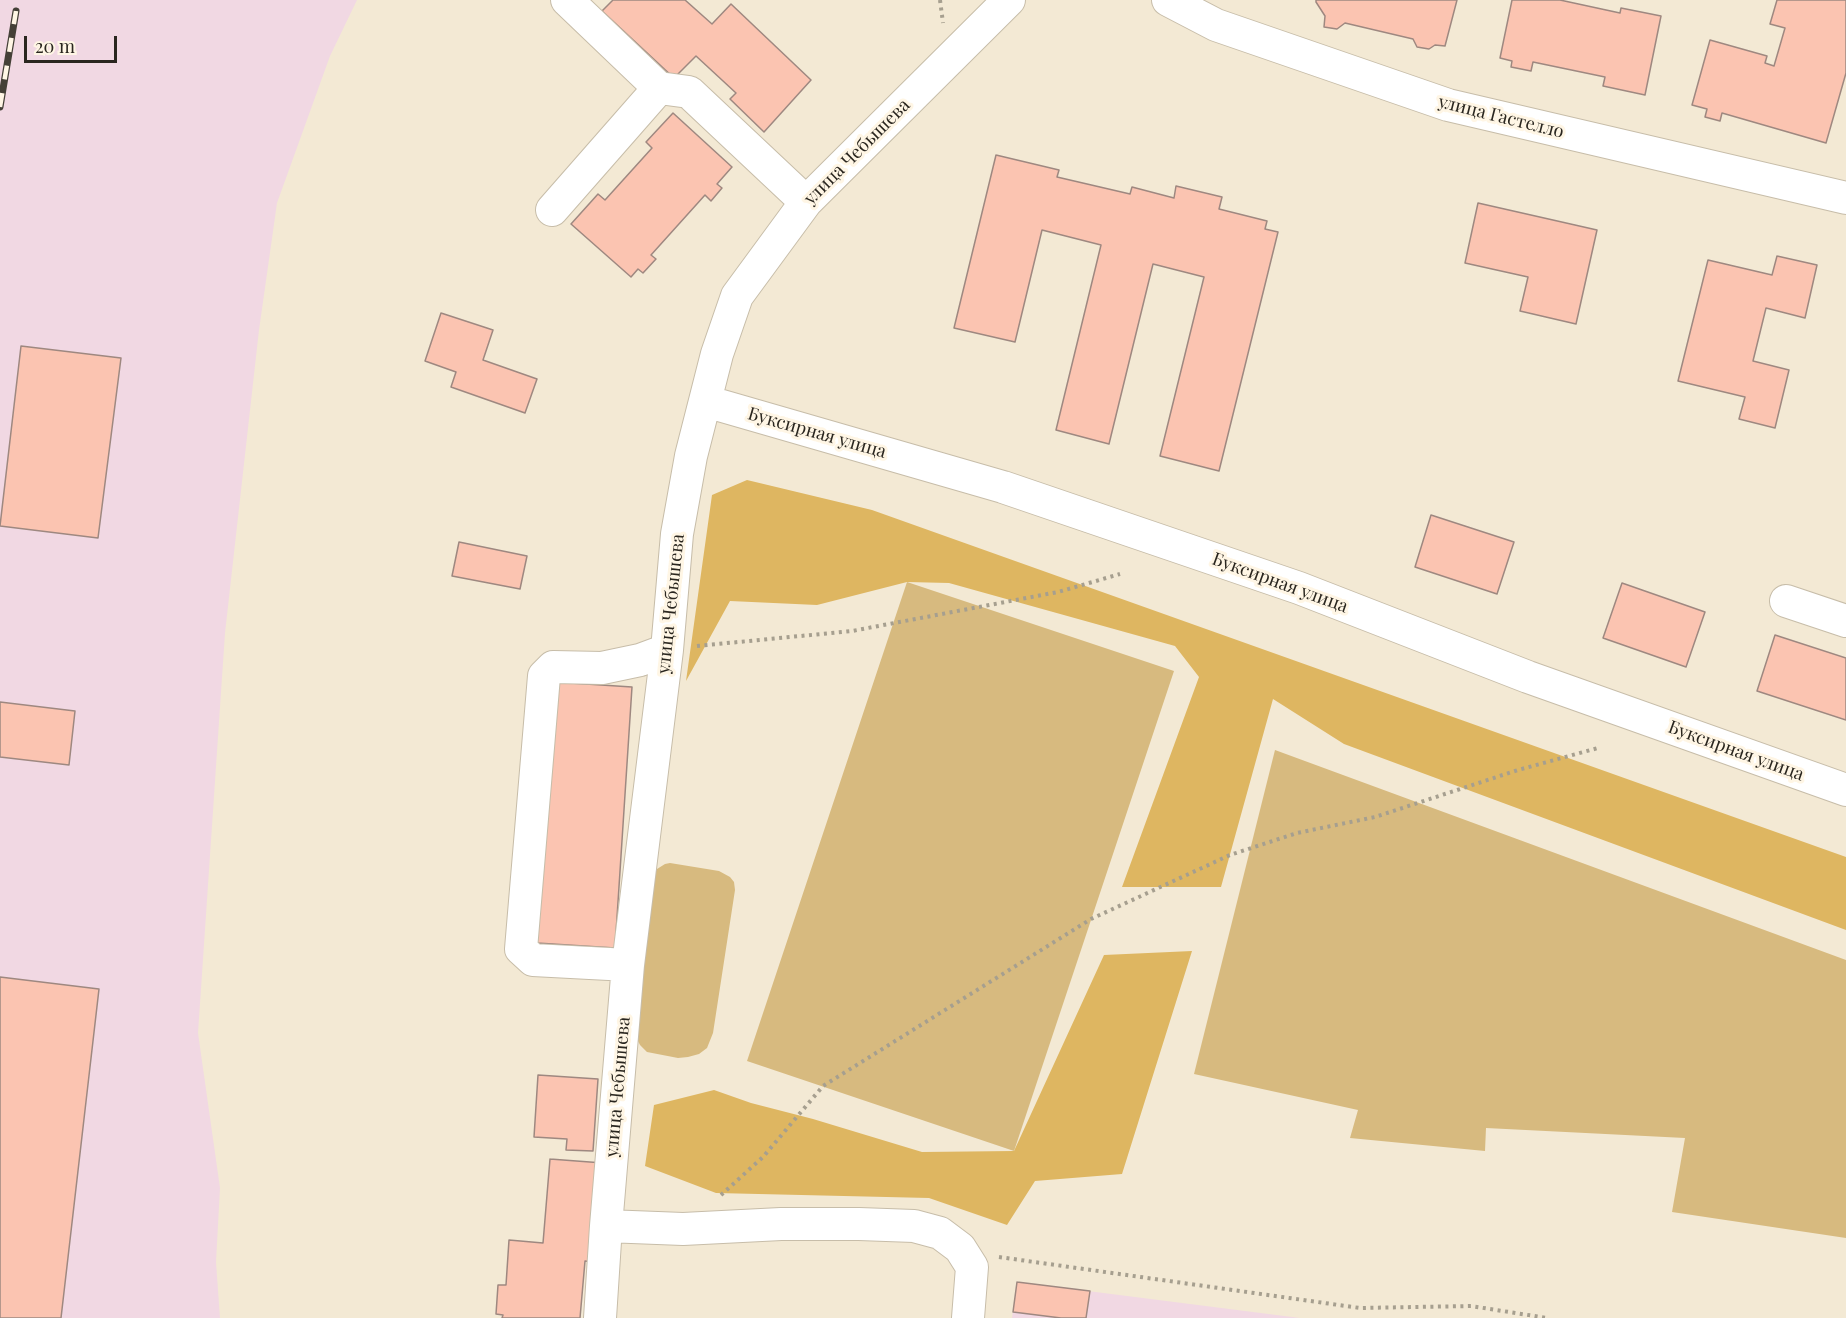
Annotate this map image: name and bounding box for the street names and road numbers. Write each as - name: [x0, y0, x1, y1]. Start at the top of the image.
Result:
- street label: улица Гастелло: [1436, 91, 1566, 143]
- street label: улица Чебышева: [800, 95, 914, 209]
- street label: Буксирная улица: [745, 403, 889, 463]
- street label: улица Чебышева: [653, 533, 689, 675]
- street label: Буксирная улица: [1209, 548, 1351, 618]
- street label: Буксирная улица: [1665, 716, 1807, 786]
- street label: улица Чебышева: [601, 1016, 635, 1158]

